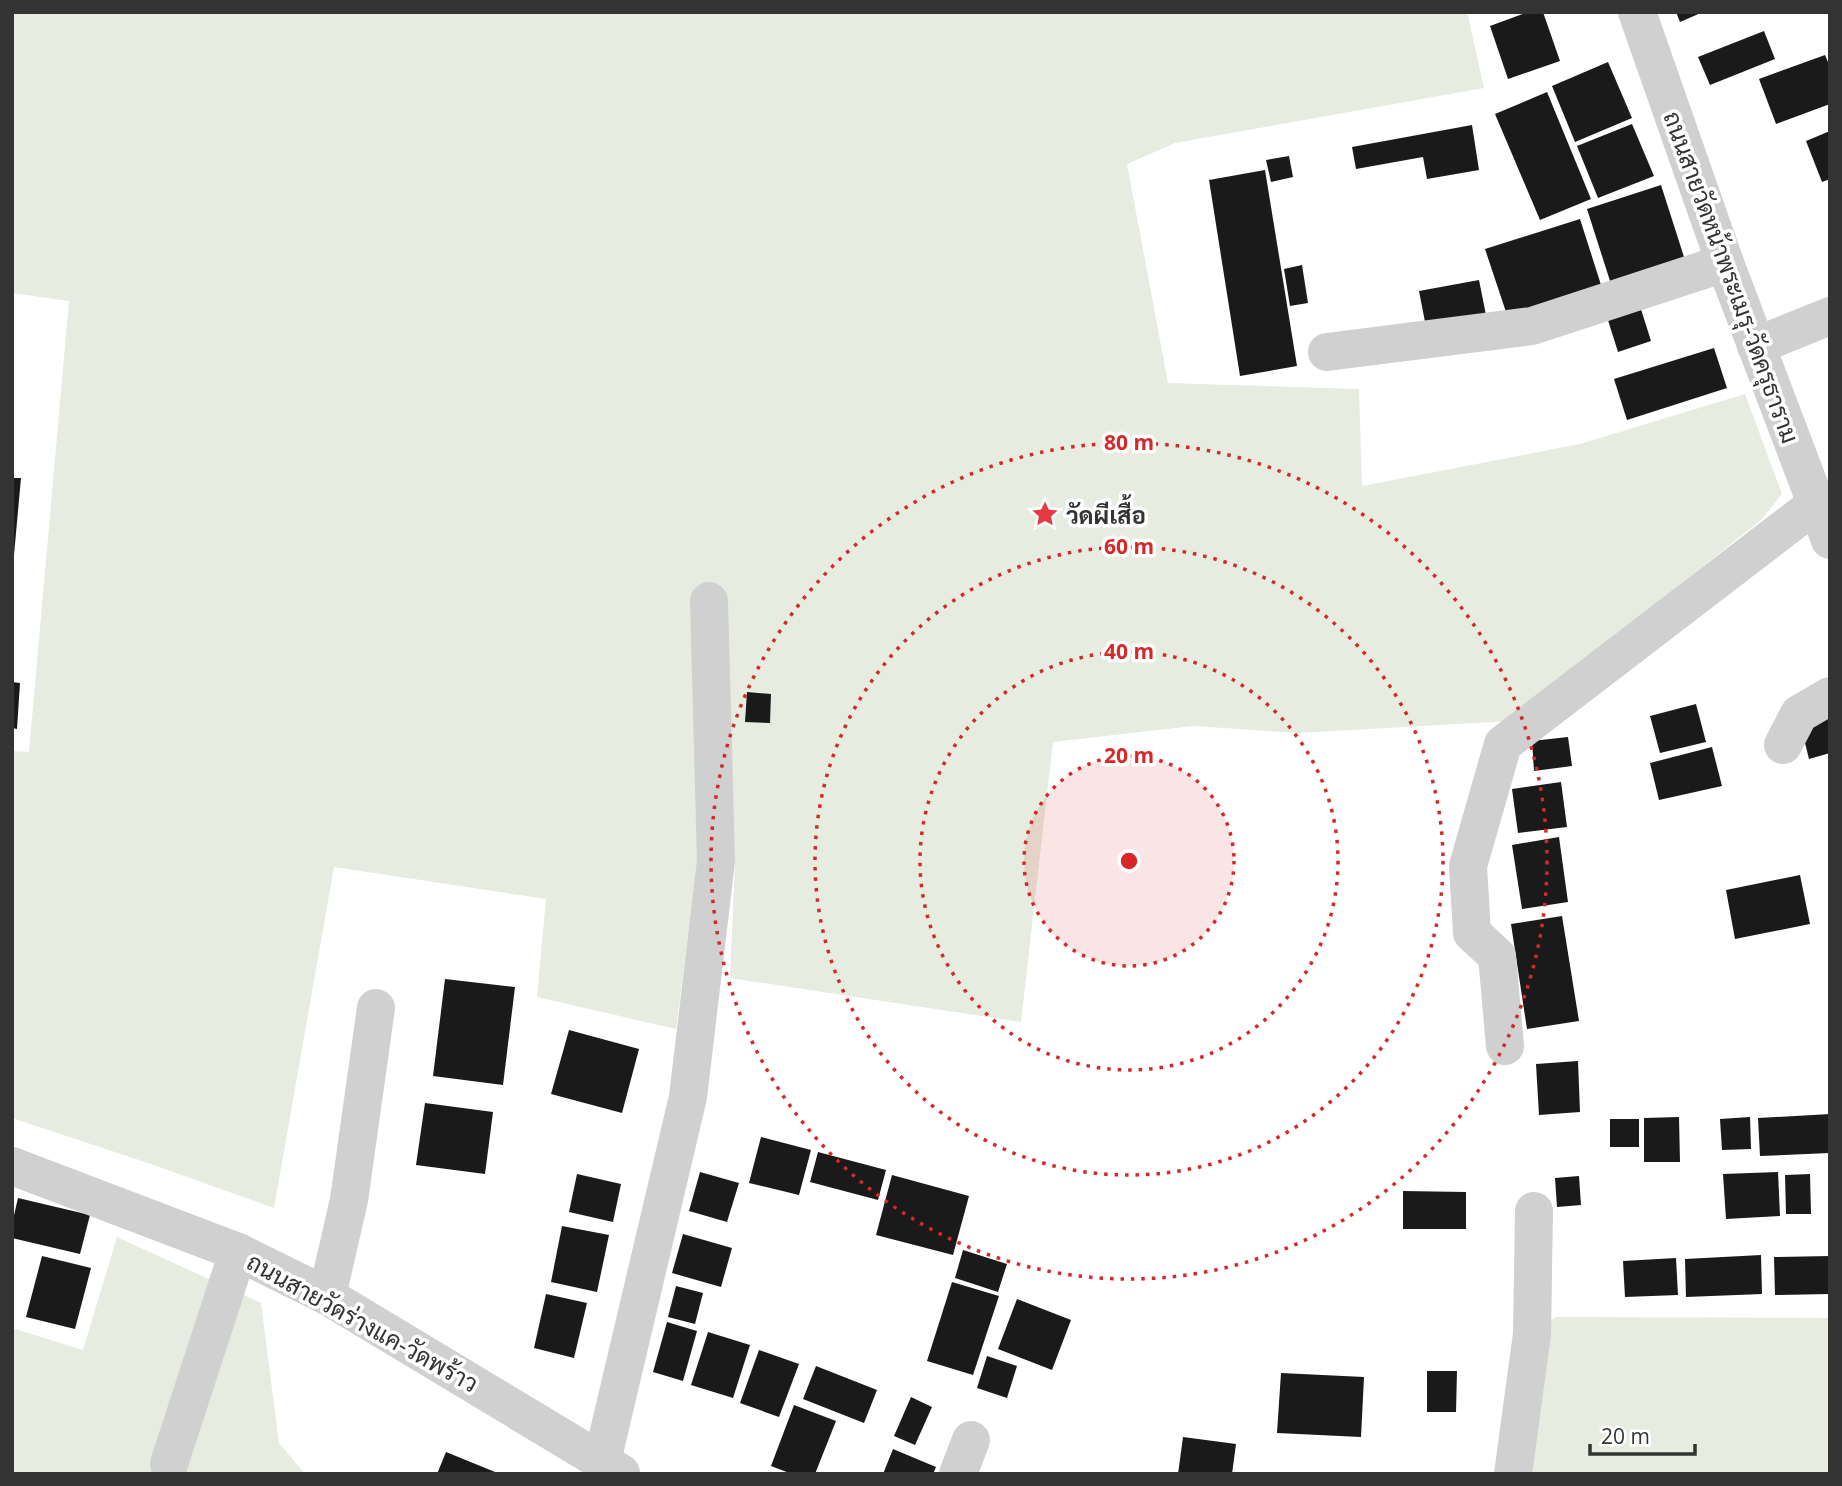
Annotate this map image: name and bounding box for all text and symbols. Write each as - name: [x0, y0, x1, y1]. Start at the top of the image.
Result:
- street label: ถนนสายวัดหน้าพระเมรุ-วัดครุธาราม: [1656, 106, 1808, 448]
- text: 80 m: [1104, 428, 1154, 456]
- place label: วัดผีเสื้อ: [1066, 494, 1146, 531]
- place icon: วัดผีเสื้อ: [1030, 499, 1060, 529]
- text: 60 m: [1104, 532, 1154, 560]
- text: 40 m: [1104, 637, 1154, 665]
- text: 20 m: [1104, 741, 1154, 769]
- centre of rings: [1117, 849, 1141, 873]
- street label: ถนนสายวัดร่างแค-วัดพร้าว: [241, 1245, 485, 1399]
- scale bar: [1590, 1412, 1695, 1456]
- text: 20 m: [1601, 1422, 1650, 1450]

